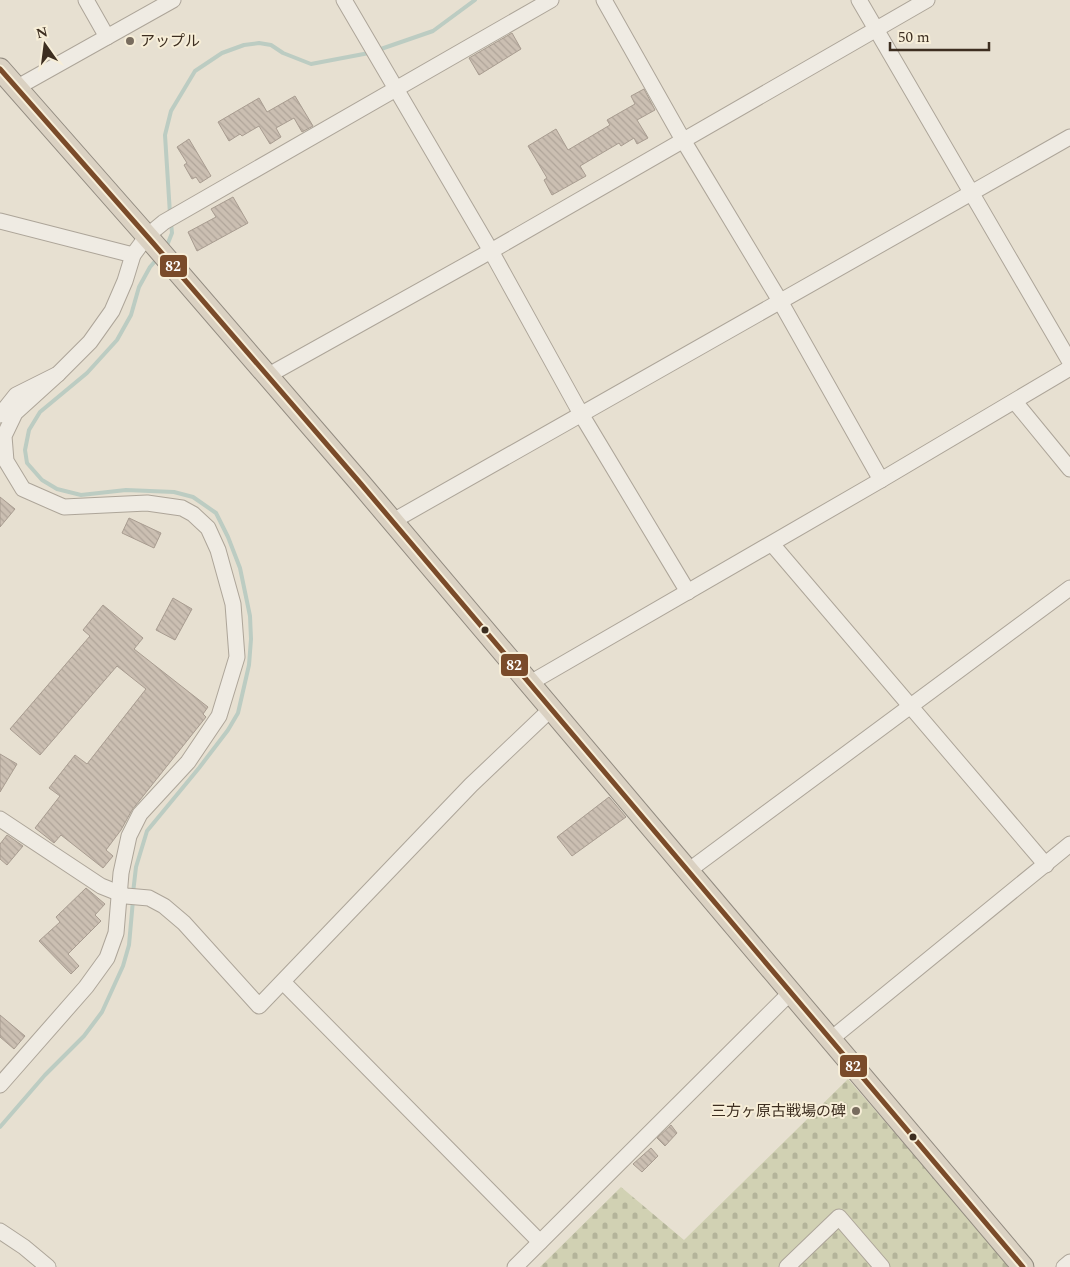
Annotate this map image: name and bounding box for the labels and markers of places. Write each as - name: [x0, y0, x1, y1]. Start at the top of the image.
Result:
- place label: アップル: [140, 30, 200, 53]
- marker: アップル: [124, 35, 136, 47]
- unlabelled marker: [480, 625, 490, 635]
- place label: 三方ヶ原古戦場の碑: [711, 1100, 846, 1123]
- marker: 三方ヶ原古戦場の碑: [850, 1105, 862, 1117]
- unlabelled marker: [908, 1132, 918, 1142]

